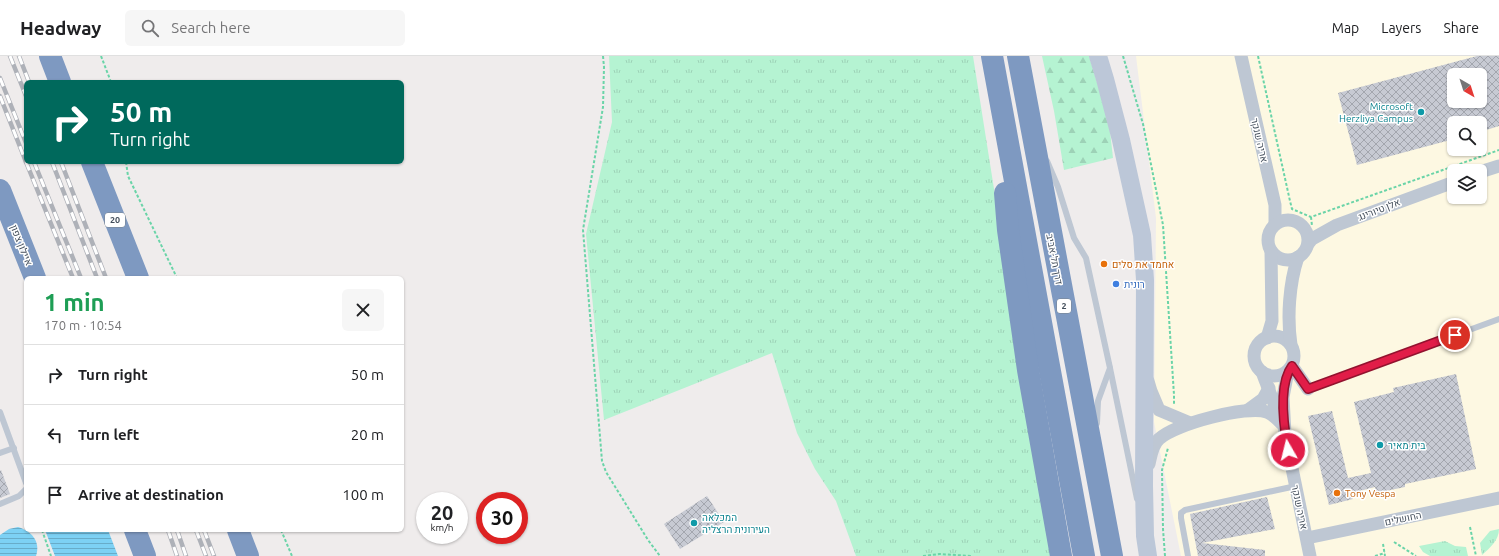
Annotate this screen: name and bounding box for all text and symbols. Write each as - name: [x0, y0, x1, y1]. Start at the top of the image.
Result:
- search box: [125, 10, 405, 46]
- text: Headway: [20, 17, 101, 39]
- icon: search: [139, 17, 161, 39]
- text: Search here: [171, 19, 251, 36]
- text: Map: [1332, 20, 1359, 36]
- text: Layers: [1381, 20, 1421, 36]
- text: Share: [1443, 20, 1479, 36]
- north arrow: [1447, 68, 1487, 108]
- map controls: [1447, 68, 1487, 204]
- icon: right: [44, 96, 96, 148]
- text: 50 m: [110, 96, 172, 127]
- place label: Microsoft Herzliya Campus: [1339, 101, 1413, 124]
- marker: Microsoft Herzliya Campus: [1416, 107, 1426, 117]
- button: search: [1447, 116, 1487, 156]
- street label: אריה שנקר: [1249, 117, 1270, 163]
- text: Turn right: [110, 129, 190, 149]
- button: layers: [1447, 164, 1487, 204]
- street label: אלן טיורינג: [1357, 196, 1402, 223]
- road number: 20: [105, 213, 125, 227]
- street label: איילון צפון: [8, 223, 35, 267]
- street label: דרך תל-אביב: [1044, 233, 1065, 285]
- marker: אחמד את סלים: [1099, 259, 1109, 269]
- place label: אחמד את סלים: [1112, 259, 1174, 270]
- marker: רונית: [1111, 279, 1121, 289]
- place label: רונית: [1124, 279, 1145, 290]
- text: 1 min: [44, 289, 105, 316]
- button: close: [342, 289, 384, 331]
- road number: 2: [1057, 299, 1071, 313]
- text: 170 m · 10:54: [44, 318, 122, 332]
- pin: [1438, 318, 1472, 352]
- icon: arrive: [1444, 324, 1466, 346]
- icon: right: [44, 364, 66, 386]
- text: Turn right: [78, 366, 148, 383]
- text: 50 m: [351, 366, 384, 383]
- icon: left: [44, 424, 66, 446]
- text: Turn left: [78, 426, 139, 443]
- text: 20 m: [351, 426, 384, 443]
- position arrow: [1267, 429, 1309, 471]
- marker: בית מאיר: [1375, 440, 1385, 450]
- place label: בית מאיר: [1388, 440, 1426, 451]
- icon: arrive: [44, 484, 66, 506]
- street label: אריה שנקר: [1289, 484, 1310, 530]
- text: Arrive at destination: [78, 486, 224, 503]
- text: 100 m: [342, 486, 384, 503]
- marker: Tony Vespa: [1332, 488, 1342, 498]
- place label: Tony Vespa: [1345, 488, 1396, 499]
- speed limit sign: 30: [476, 492, 528, 544]
- text: 20: [431, 501, 453, 524]
- street label: החושלים: [1384, 509, 1423, 528]
- place label: המכלאה העירונית הרצליה: [702, 512, 770, 535]
- marker: המכלאה העירונית הרצליה: [689, 518, 699, 528]
- text: km/h: [430, 522, 454, 533]

